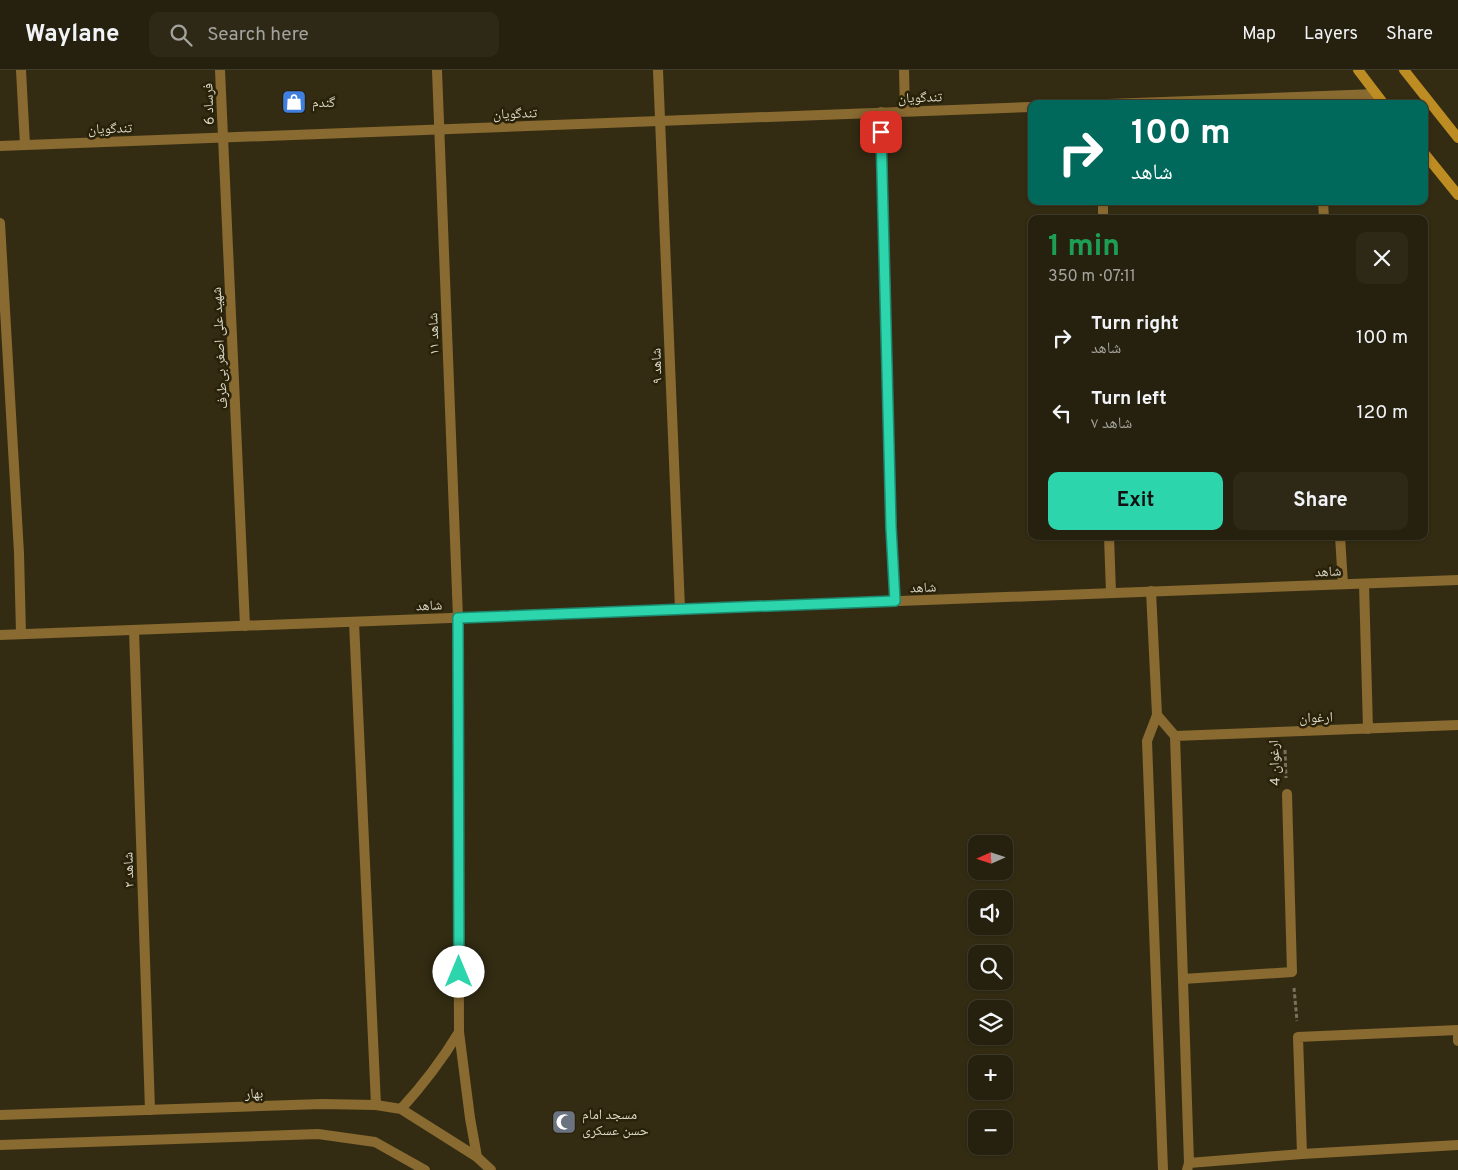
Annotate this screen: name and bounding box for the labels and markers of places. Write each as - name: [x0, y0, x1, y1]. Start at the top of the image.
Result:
- shop icon: گندم: [281, 89, 307, 115]
- place label: گندم: [312, 95, 336, 112]
- pin: [860, 111, 902, 153]
- place label: مسجد امام حسن عسکری: [582, 1107, 649, 1140]
- mosque icon: مسجد امام حسن عسکری: [551, 1109, 577, 1135]

